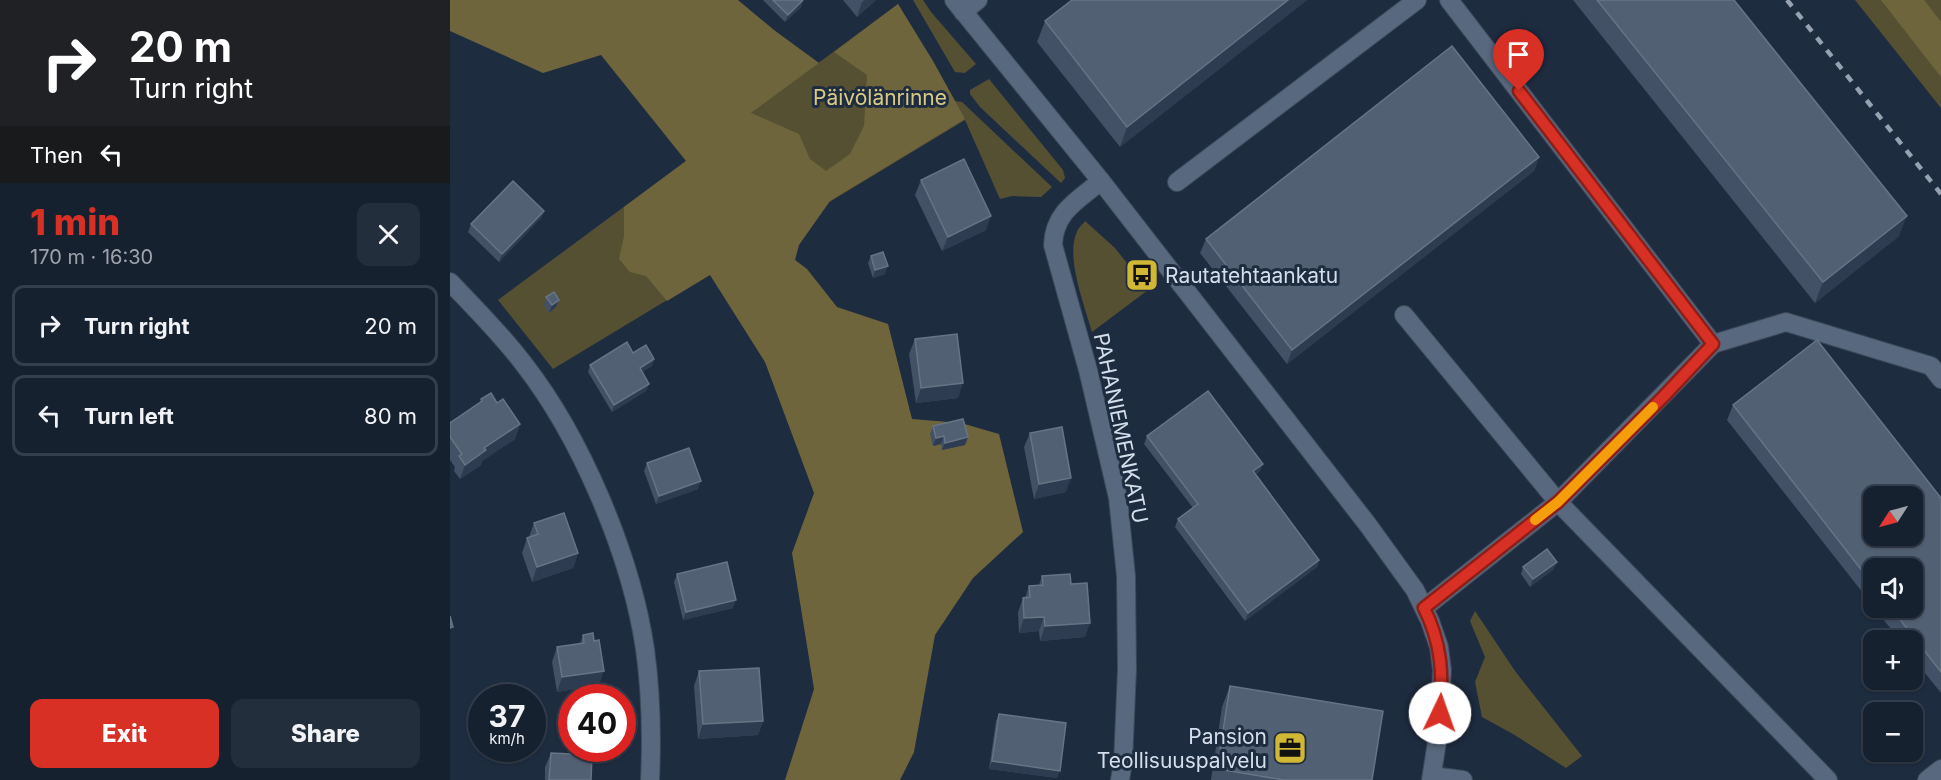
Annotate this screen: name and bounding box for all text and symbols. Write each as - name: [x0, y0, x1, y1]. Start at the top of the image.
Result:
- text: 20 m: [129, 21, 232, 72]
- icon: right: [30, 24, 108, 102]
- pin: [1493, 29, 1544, 91]
- icon: arrive: [1502, 38, 1535, 71]
- text: Turn right: [129, 72, 253, 105]
- park label: Päivölänrinne: [813, 85, 947, 110]
- icon: left: [95, 138, 128, 171]
- text: Then: [30, 142, 83, 168]
- text: 1 min: [30, 200, 120, 244]
- button: close: [357, 203, 420, 266]
- text: 170 m · 16:30: [30, 245, 153, 269]
- bus stop icon: Rautatehtaankatu: [1124, 257, 1160, 293]
- place label: Rautatehtaankatu: [1165, 263, 1338, 288]
- icon: right: [33, 309, 66, 342]
- text: Turn right: [84, 313, 190, 339]
- text: 20 m: [364, 313, 417, 339]
- street label: PAHANIEMENKATU: [1089, 331, 1153, 525]
- icon: left: [33, 399, 66, 432]
- text: Turn left: [84, 403, 174, 429]
- text: 80 m: [364, 403, 417, 429]
- north arrow: [1863, 486, 1923, 546]
- map controls: [1863, 486, 1923, 762]
- button: sound: [1863, 558, 1923, 618]
- button: +: [1863, 630, 1923, 690]
- position arrow: [1408, 681, 1472, 745]
- speed limit sign: 40: [558, 684, 636, 762]
- text: 37: [489, 698, 525, 734]
- button: Exit: [30, 699, 219, 768]
- button: Share: [231, 699, 420, 768]
- button: −: [1863, 702, 1923, 762]
- place label: Pansion Teollisuuspalvelu: [1097, 724, 1267, 773]
- text: km/h: [489, 729, 525, 748]
- office icon: Pansion Teollisuuspalvelu: [1272, 730, 1308, 766]

